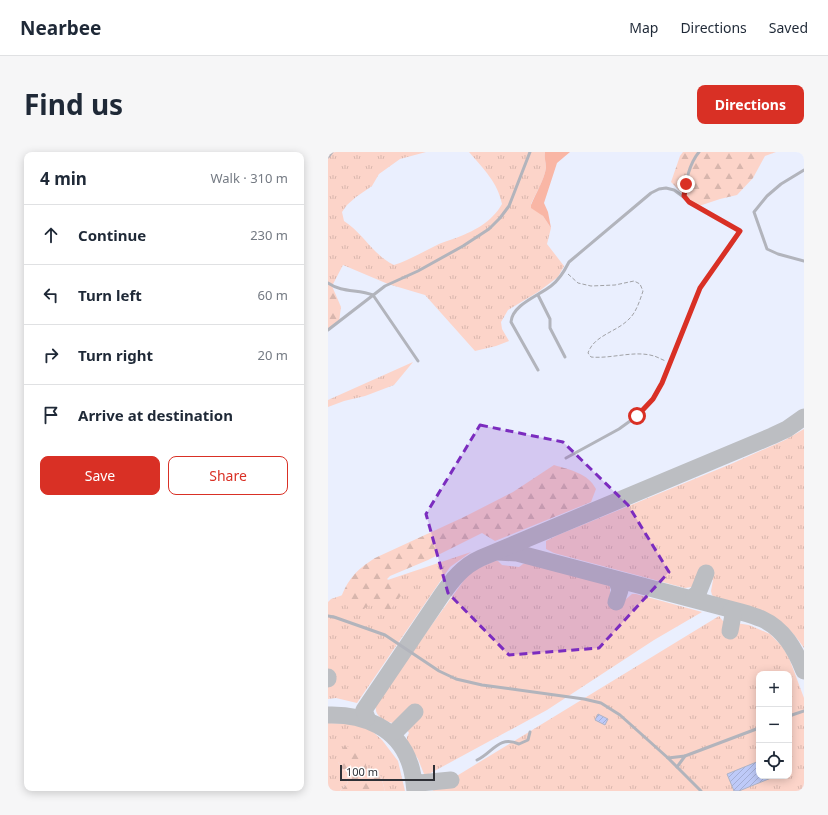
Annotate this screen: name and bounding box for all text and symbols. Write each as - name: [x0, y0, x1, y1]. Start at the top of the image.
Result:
- text: Nearbee: [20, 15, 101, 41]
- text: Map: [629, 18, 658, 37]
- text: Directions: [680, 18, 747, 37]
- text: Saved: [769, 18, 808, 37]
- text: Find us: [24, 85, 123, 123]
- button: Directions: [697, 85, 804, 124]
- text: 4 min: [40, 167, 87, 190]
- text: Walk · 310 m: [210, 169, 288, 187]
- route end: [677, 175, 695, 193]
- icon: ahead: [40, 224, 62, 246]
- text: Continue: [78, 225, 146, 245]
- text: 230 m: [250, 226, 288, 244]
- icon: left: [40, 284, 62, 306]
- text: Turn left: [78, 285, 142, 305]
- text: 60 m: [258, 286, 288, 304]
- icon: right: [40, 344, 62, 366]
- text: Turn right: [78, 345, 153, 365]
- text: 20 m: [258, 346, 288, 364]
- icon: arrive: [40, 404, 62, 426]
- text: Arrive at destination: [78, 405, 233, 425]
- route start: [628, 407, 646, 425]
- button: Save: [40, 456, 160, 495]
- button: Share: [168, 456, 288, 495]
- map controls: [756, 671, 792, 779]
- button: +: [756, 671, 792, 707]
- button: −: [756, 707, 792, 743]
- button: locate: [756, 743, 792, 779]
- scale bar: [340, 763, 435, 782]
- text: 100 m: [346, 764, 378, 779]

